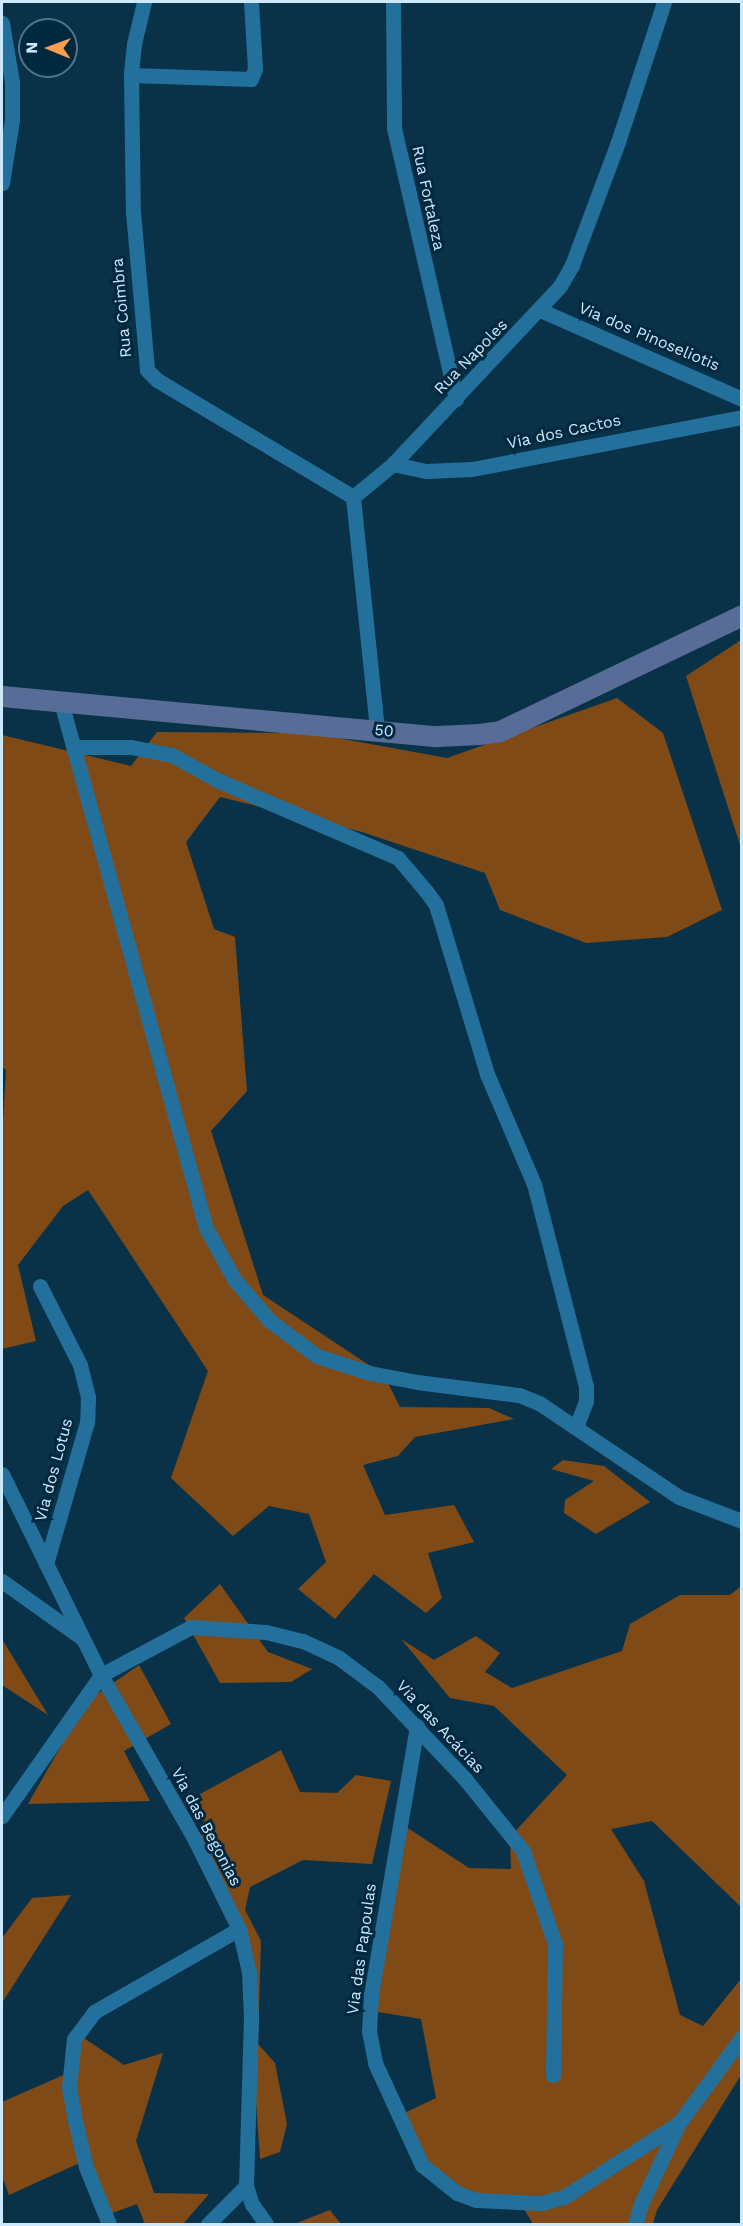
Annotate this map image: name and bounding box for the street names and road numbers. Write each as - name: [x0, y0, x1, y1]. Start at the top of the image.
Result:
- street label: Rua Fortaleza: [408, 144, 448, 252]
- street label: Rua Coimbra: [108, 257, 136, 359]
- street label: Via dos Pinoseliotis: [575, 298, 723, 376]
- street label: Rua Napoles: [430, 315, 512, 399]
- street label: Via dos Cactos: [505, 411, 623, 453]
- street label: 50: [373, 720, 395, 742]
- street label: Via dos Lotus: [31, 1416, 77, 1524]
- street label: Via das Acácias: [392, 1676, 488, 1778]
- street label: Via das Begonias: [167, 1764, 245, 1890]
- street label: Via das Papoulas: [343, 1882, 381, 2016]

